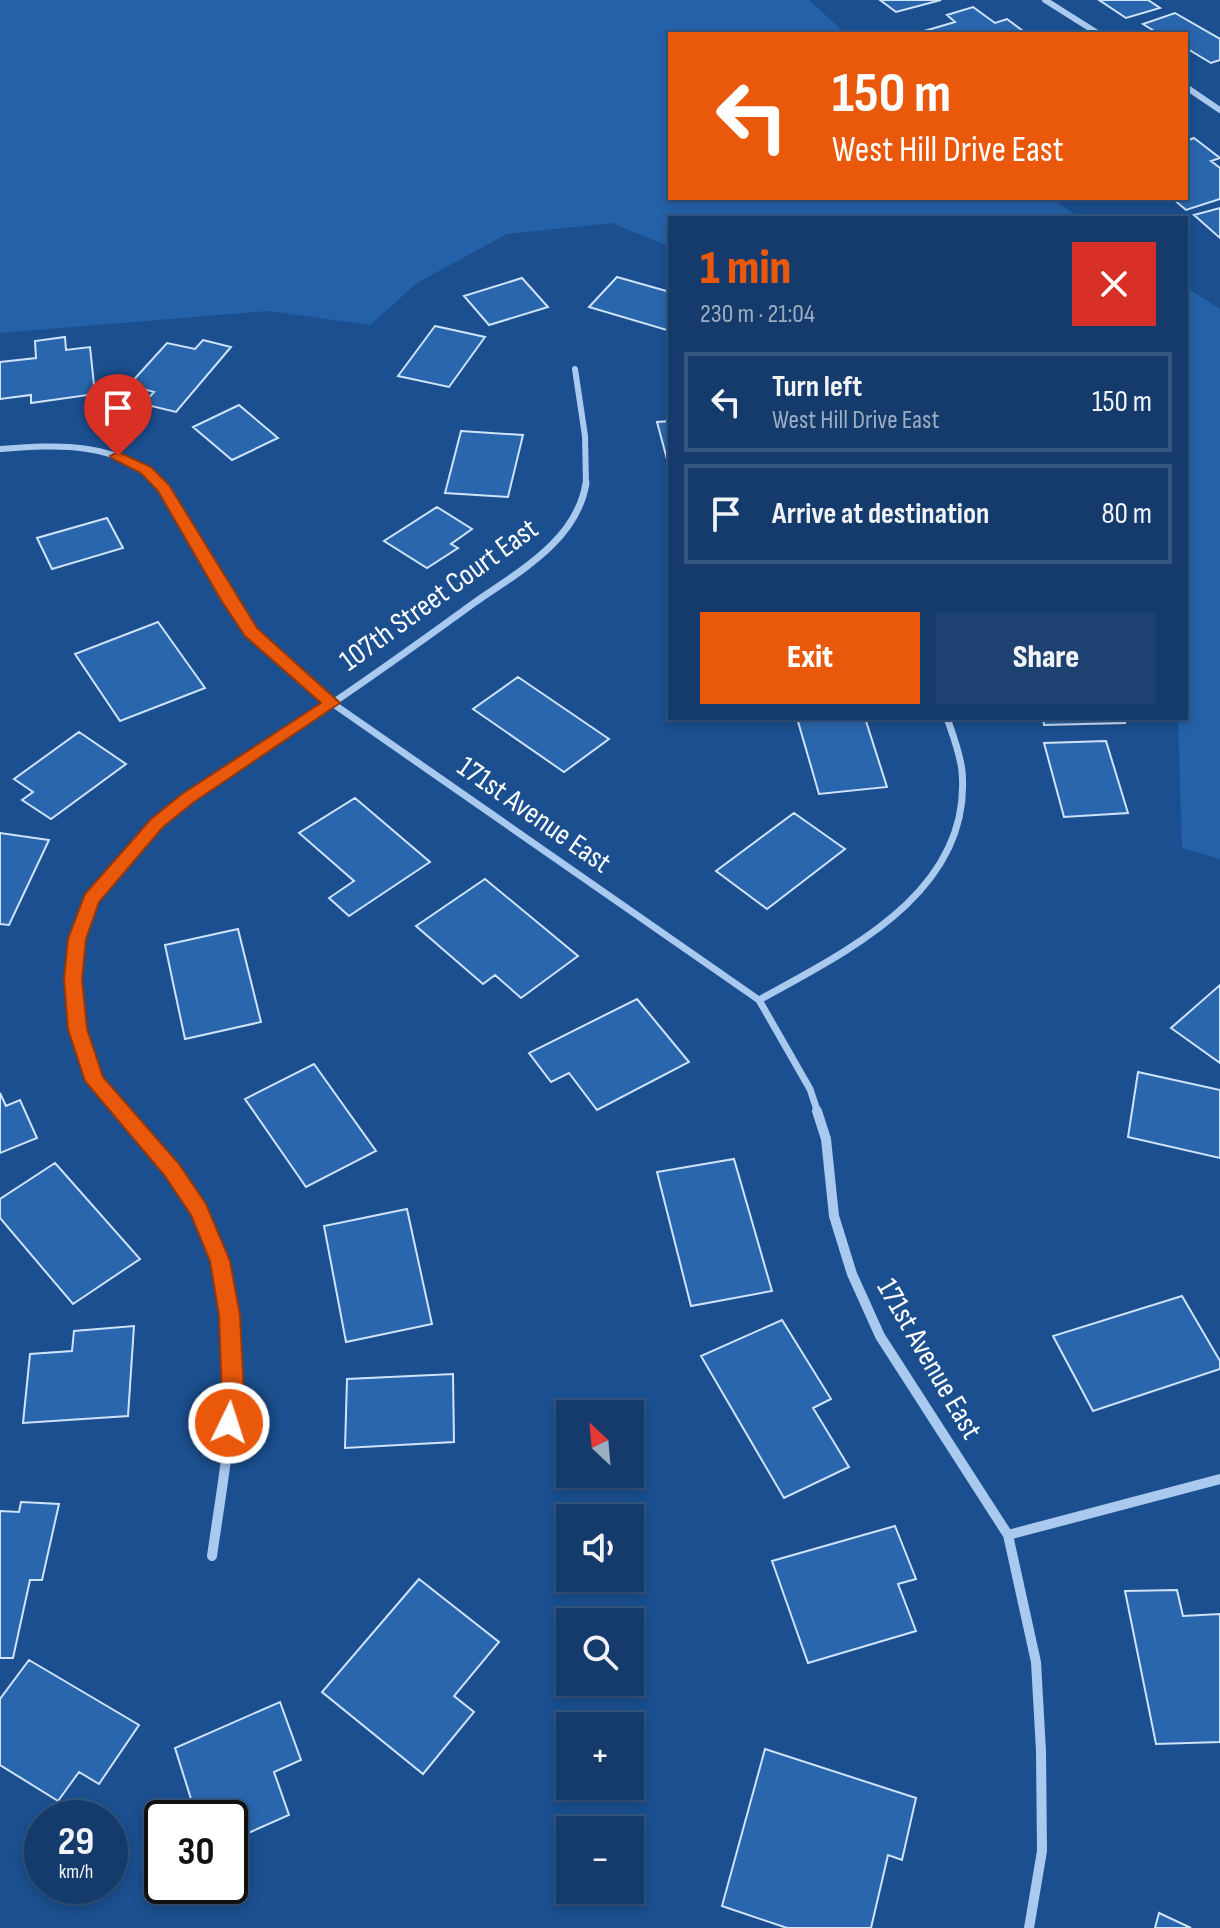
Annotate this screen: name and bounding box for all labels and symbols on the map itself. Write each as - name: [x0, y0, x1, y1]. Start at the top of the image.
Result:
- pin: [84, 374, 152, 456]
- street label: 107th Street Court East: [333, 511, 545, 679]
- street label: 171st Avenue East: [450, 749, 618, 881]
- street label: 171st Avenue East: [869, 1272, 989, 1446]
- position arrow: [187, 1381, 271, 1465]
- north arrow: [556, 1400, 644, 1488]
- speed limit sign: 30: [144, 1800, 248, 1904]

